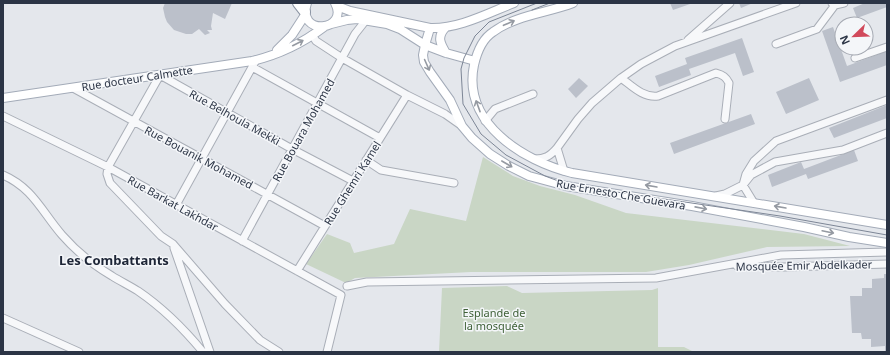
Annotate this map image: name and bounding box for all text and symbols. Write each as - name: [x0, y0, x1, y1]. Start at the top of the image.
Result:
- north arrow: [834, 16, 874, 56]
- one-way arrow: [502, 19, 514, 27]
- text: N: [836, 33, 853, 47]
- one-way arrow: [292, 39, 304, 46]
- one-way arrow: [424, 59, 431, 71]
- street label: Rue docteur Calmette: [80, 62, 194, 94]
- street label: Rue Bouara Mohamed: [268, 76, 338, 184]
- street label: Rue Belhoula Mekki: [187, 86, 283, 148]
- one-way arrow: [474, 99, 481, 112]
- street label: Rue Bouanik Mohamed: [142, 122, 256, 192]
- street label: Rue Ghemri Kamel: [320, 138, 384, 228]
- one-way arrow: [501, 161, 513, 169]
- street label: Rue Barkat Lakhdar: [125, 172, 221, 234]
- street label: Rue Ernesto Che Guevara: [555, 175, 687, 213]
- one-way arrow: [645, 182, 658, 190]
- one-way arrow: [773, 203, 786, 211]
- one-way arrow: [694, 204, 707, 212]
- one-way arrow: [822, 229, 835, 237]
- district label: Les Combattants: [59, 251, 169, 269]
- street label: Mosquée Emir Abdelkader: [736, 256, 873, 274]
- park label: Esplande de la mosquée: [463, 305, 525, 333]

